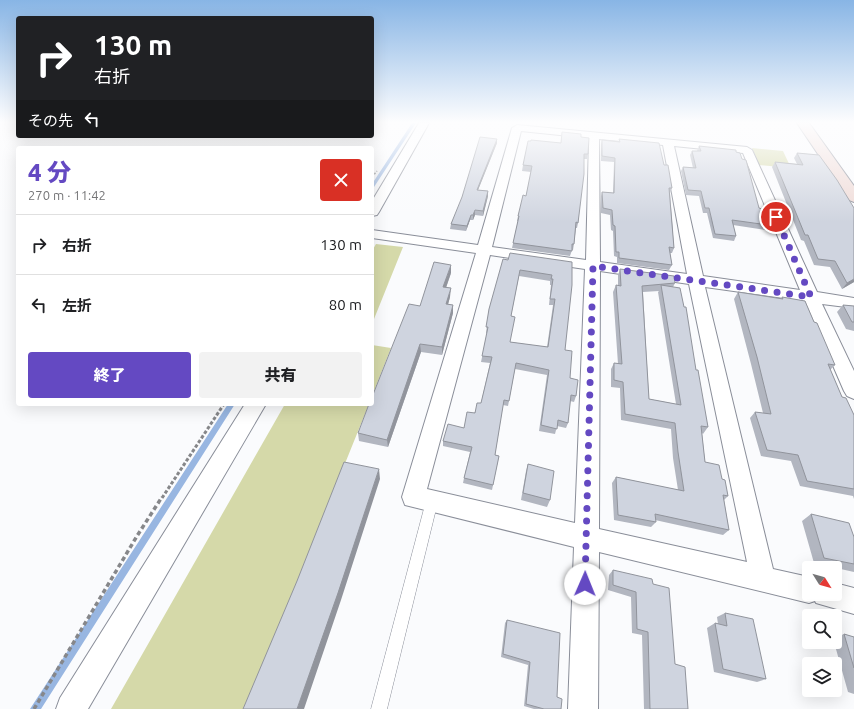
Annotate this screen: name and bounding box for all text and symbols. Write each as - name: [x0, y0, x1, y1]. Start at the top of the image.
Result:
- text: 130 m: [94, 29, 172, 60]
- icon: right: [28, 32, 80, 84]
- text: 右折: [94, 66, 130, 86]
- icon: left: [81, 108, 103, 130]
- text: その先: [28, 112, 73, 129]
- text: 4 分: [28, 159, 71, 186]
- button: close: [320, 159, 362, 201]
- text: 270 m · 11:42: [28, 188, 106, 202]
- pin: [759, 200, 793, 234]
- icon: arrive: [765, 206, 787, 228]
- icon: right: [28, 234, 50, 256]
- text: 130 m: [320, 236, 362, 253]
- text: 右折: [62, 237, 92, 254]
- icon: left: [28, 294, 50, 316]
- text: 80 m: [329, 296, 362, 313]
- text: 左折: [62, 297, 92, 314]
- button: 終了: [28, 352, 191, 398]
- button: 共有: [199, 352, 362, 398]
- north arrow: [802, 561, 842, 601]
- map controls: [802, 561, 842, 697]
- position arrow: [564, 563, 606, 605]
- button: search: [802, 609, 842, 649]
- button: layers: [802, 657, 842, 697]

